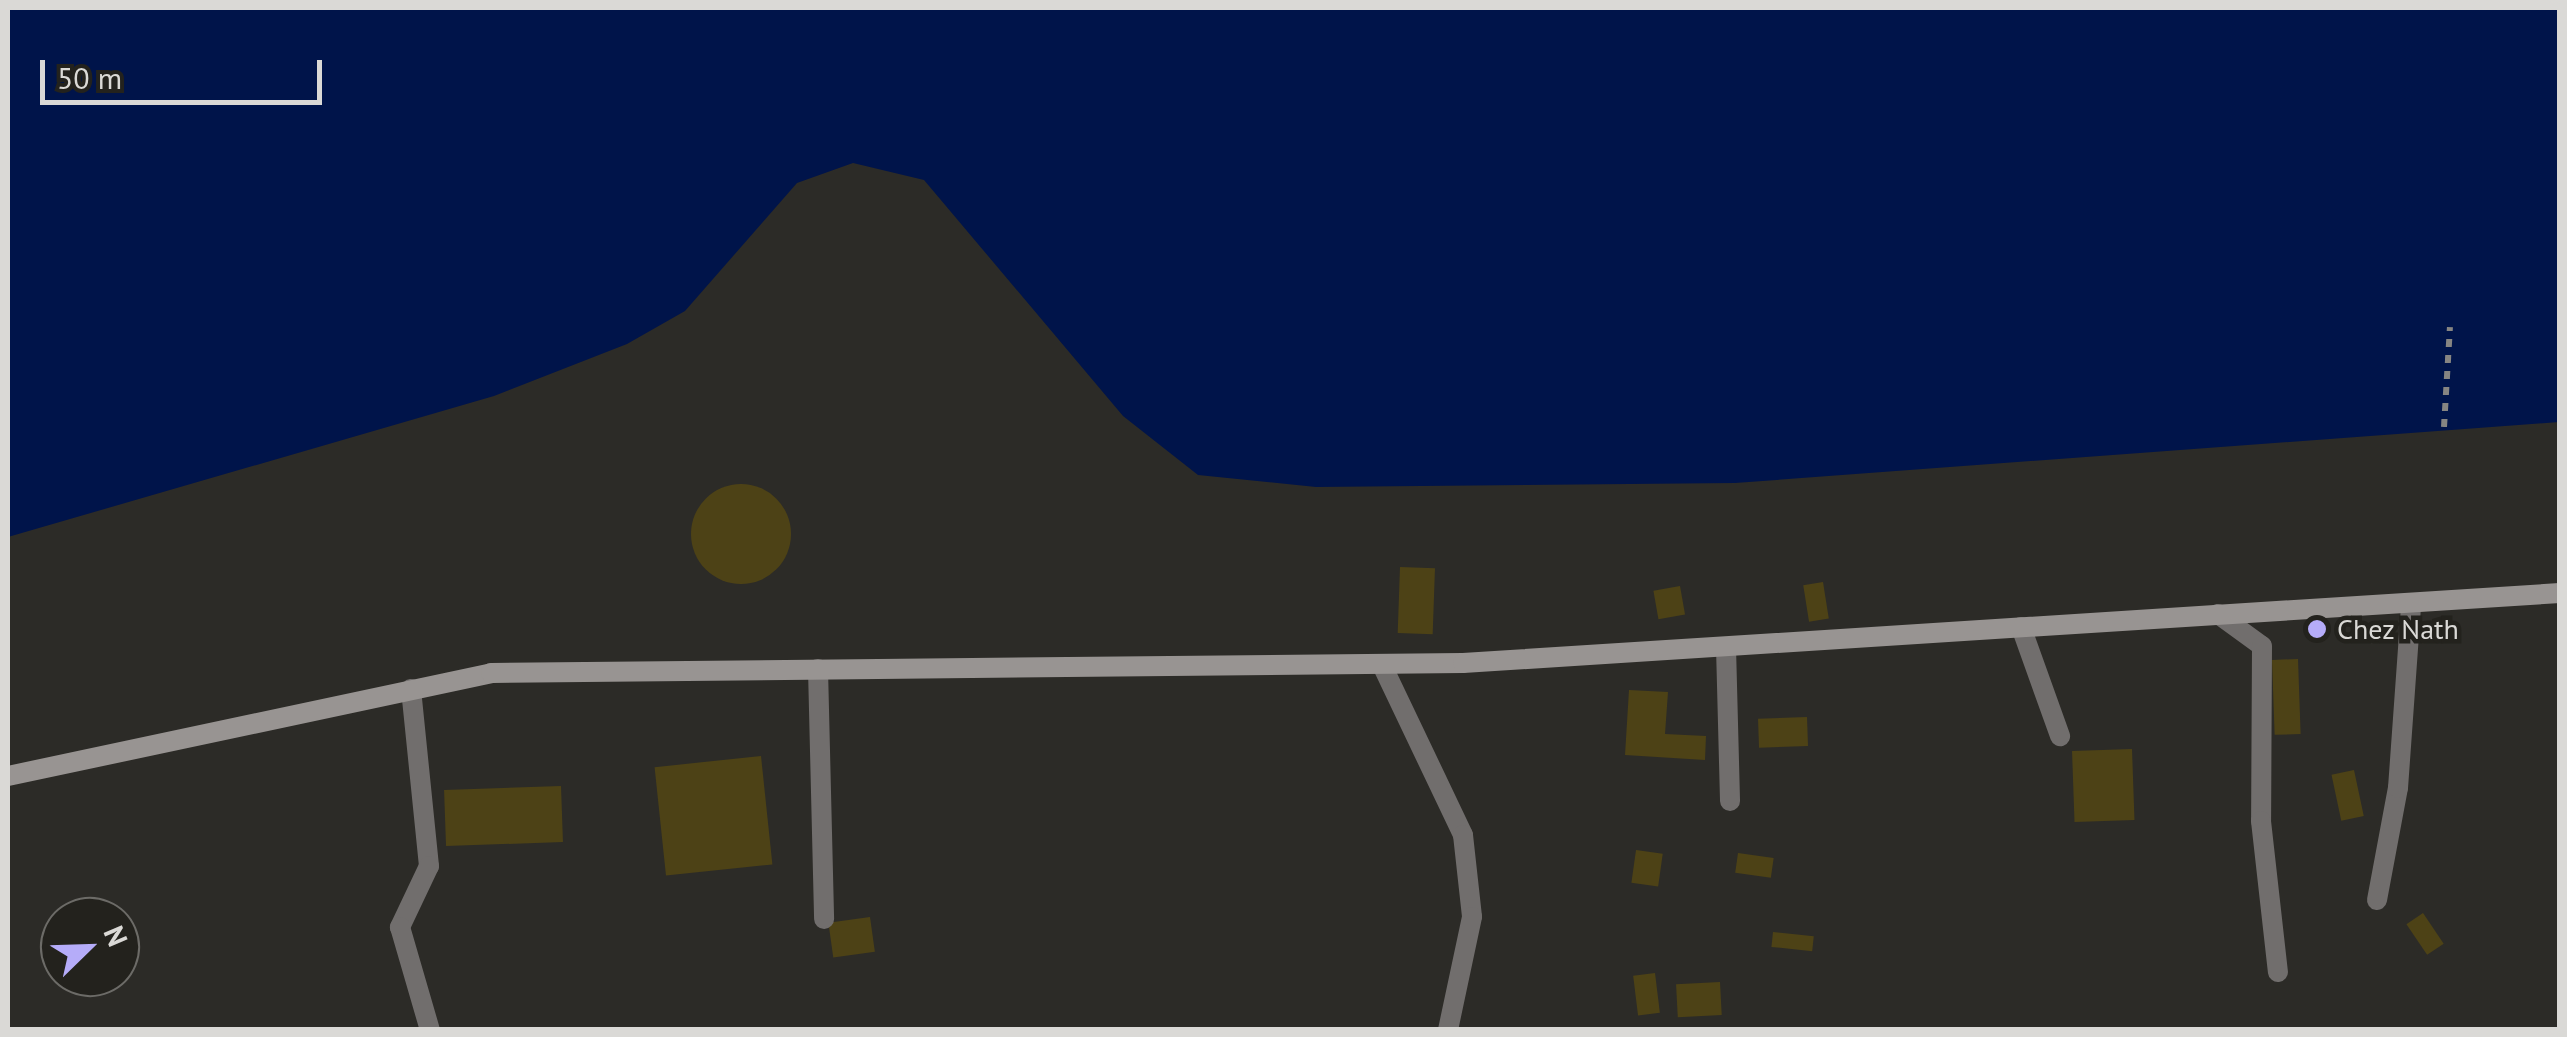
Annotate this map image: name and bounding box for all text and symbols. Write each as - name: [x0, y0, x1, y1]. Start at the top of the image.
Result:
- scale bar: [45, 40, 328, 102]
- text: 50 m: [57, 58, 122, 97]
- place label: Chez Nath: [2337, 612, 2460, 646]
- marker: Chez Nath: [2306, 618, 2328, 640]
- north arrow: [40, 897, 140, 997]
- text: N: [96, 920, 137, 952]

